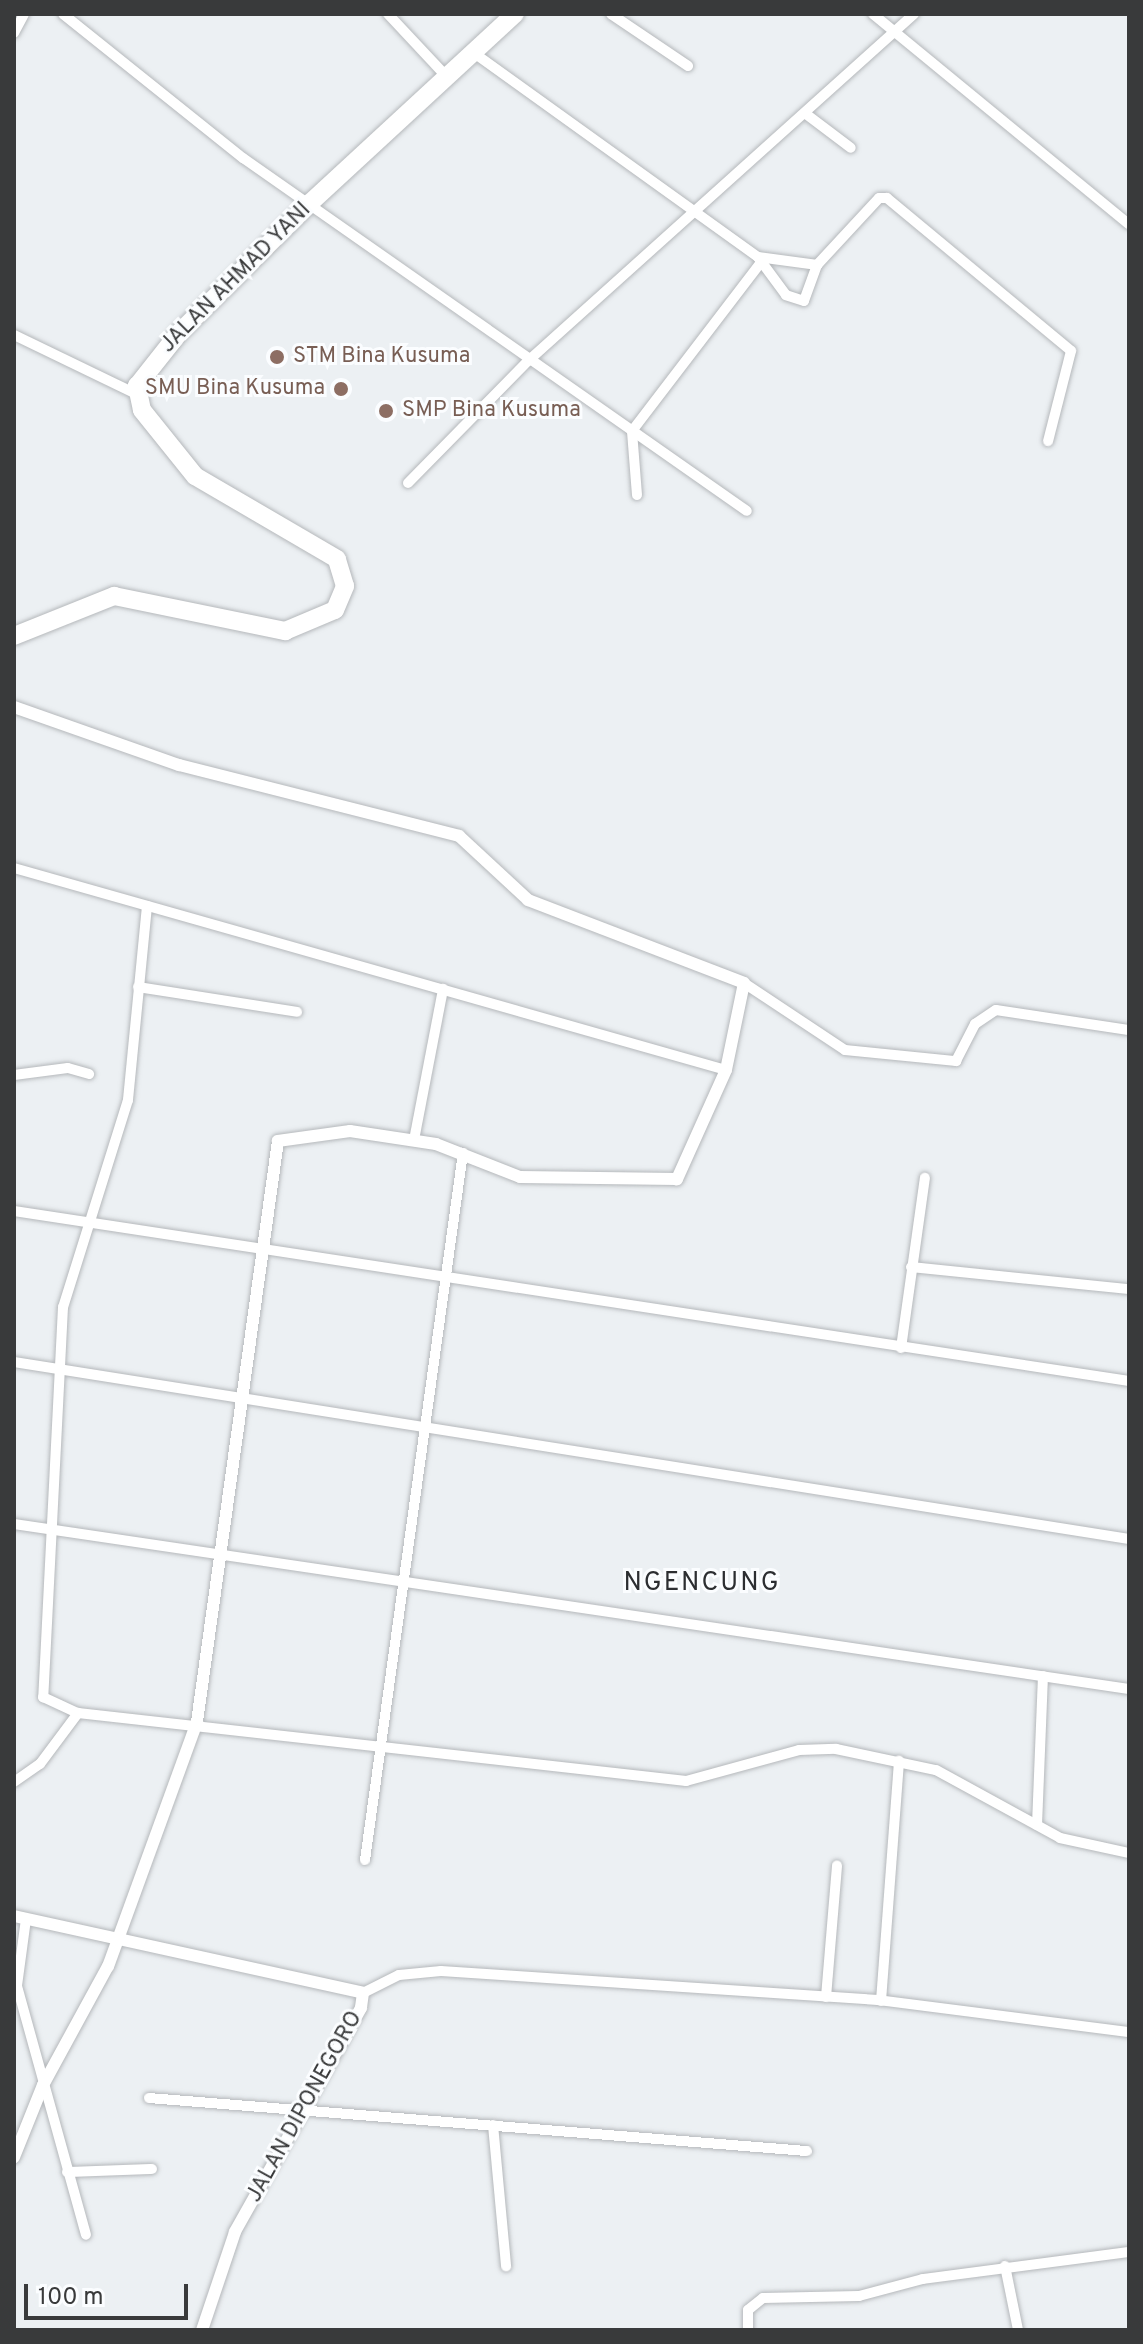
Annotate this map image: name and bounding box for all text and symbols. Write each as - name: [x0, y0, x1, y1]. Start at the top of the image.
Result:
- street label: JALAN AHMAD YANI: [155, 197, 317, 359]
- place label: STM Bina Kusuma: [293, 344, 470, 370]
- marker: STM Bina Kusuma: [268, 348, 286, 366]
- place label: SMU Bina Kusuma: [145, 376, 325, 402]
- marker: SMU Bina Kusuma: [332, 380, 350, 398]
- place label: SMP Bina Kusuma: [402, 398, 581, 424]
- marker: SMP Bina Kusuma: [377, 402, 395, 420]
- district label: NGENCUNG: [623, 1568, 781, 1600]
- street label: JALAN DIPONEGORO: [242, 2007, 368, 2207]
- scale bar: [28, 2268, 192, 2318]
- text: 100 m: [38, 2283, 104, 2313]

